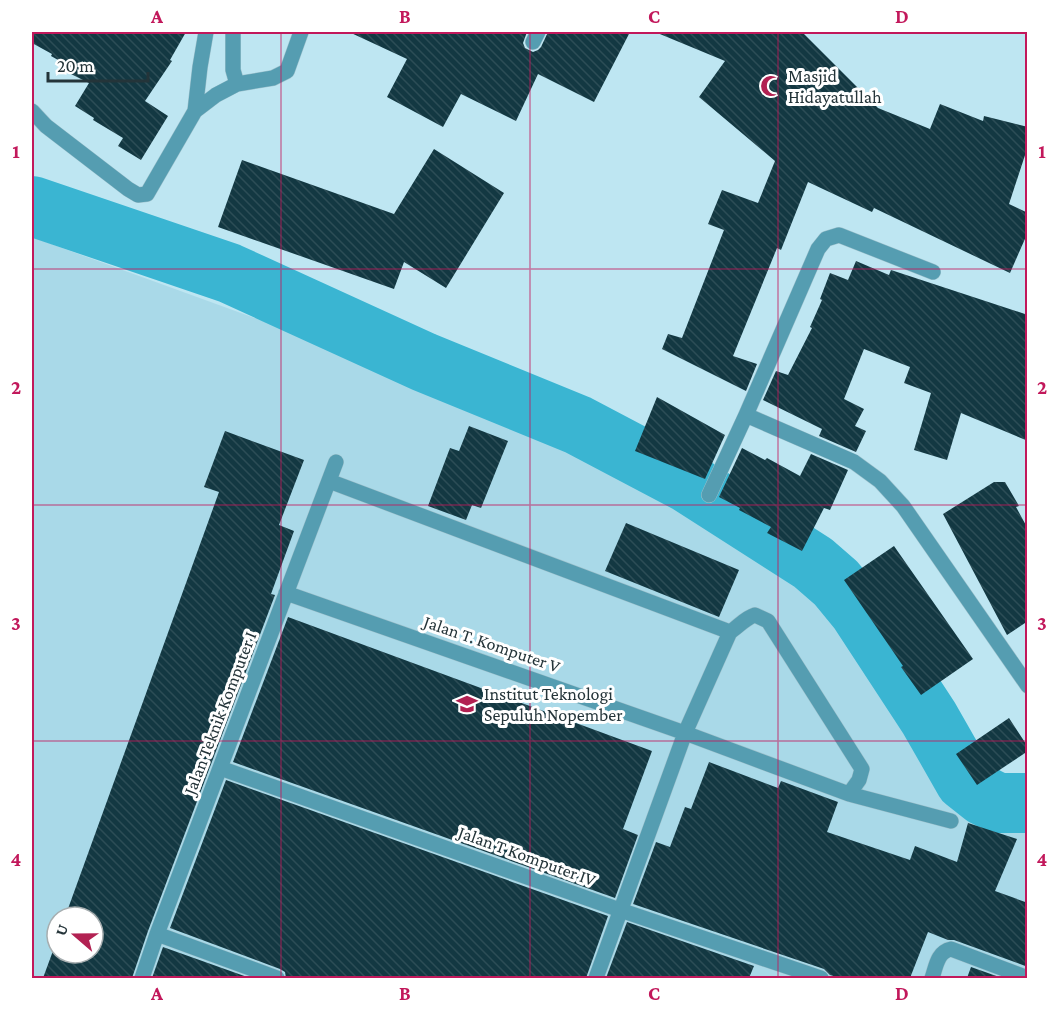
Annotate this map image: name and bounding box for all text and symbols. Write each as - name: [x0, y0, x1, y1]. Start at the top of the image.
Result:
- text: A: [150, 5, 164, 27]
- text: B: [399, 5, 411, 27]
- text: C: [648, 5, 660, 27]
- text: D: [895, 5, 909, 27]
- scale bar: [48, 45, 148, 83]
- text: 20 m: [57, 56, 94, 76]
- place label: Masjid Hidayatullah: [788, 66, 882, 107]
- mosque icon: Masjid Hidayatullah: [759, 74, 783, 98]
- text: 1: [12, 140, 20, 162]
- text: 1: [1038, 140, 1046, 162]
- text: 2: [11, 376, 21, 398]
- text: 2: [1037, 376, 1047, 398]
- street label: Jalan T. Komputer V: [419, 611, 563, 677]
- text: 3: [11, 612, 21, 634]
- text: 3: [1037, 612, 1047, 634]
- street label: Jalan Teknik Komputer I: [179, 629, 260, 799]
- place label: Institut Teknologi Sepuluh Nopember: [484, 684, 623, 725]
- school or university icon: Institut Teknologi Sepuluh Nopember: [455, 692, 479, 716]
- street label: Jalan T Komputer IV: [454, 821, 599, 890]
- text: 4: [11, 848, 22, 870]
- text: 4: [1037, 848, 1048, 870]
- north arrow: [45, 905, 105, 965]
- text: U: [52, 922, 71, 938]
- text: A: [150, 982, 164, 1004]
- text: B: [399, 982, 411, 1004]
- text: C: [648, 982, 660, 1004]
- text: D: [895, 982, 909, 1004]

